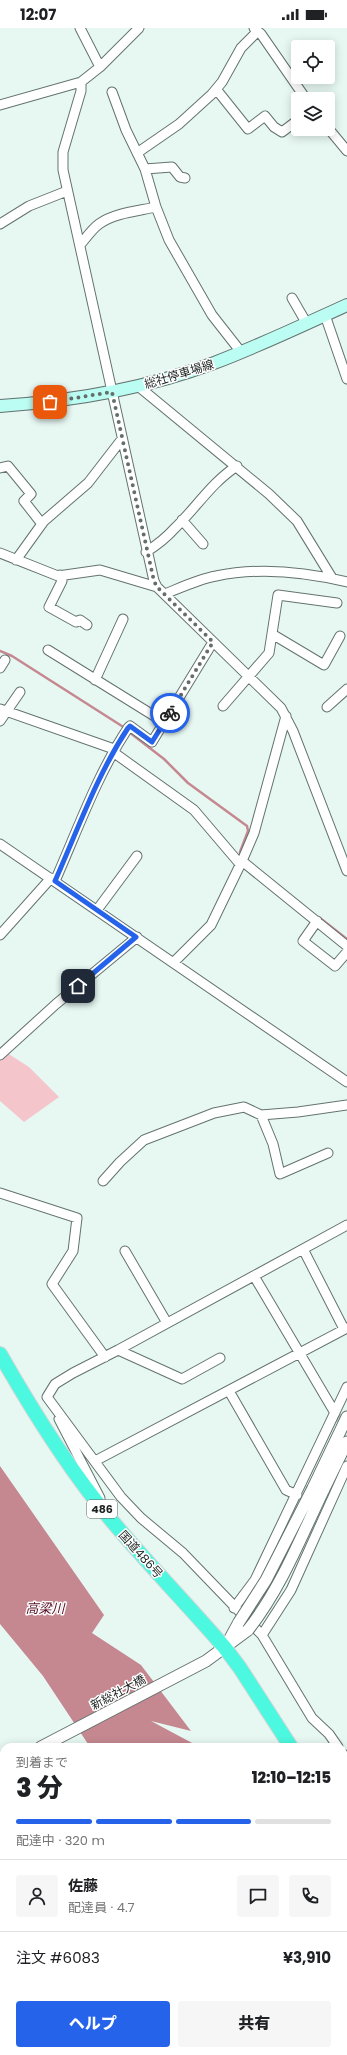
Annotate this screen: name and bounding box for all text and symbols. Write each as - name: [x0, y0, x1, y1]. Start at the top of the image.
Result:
- text: 12:07: [20, 4, 56, 25]
- map controls: [291, 40, 335, 136]
- button: locate: [291, 40, 335, 84]
- button: layers: [291, 92, 335, 136]
- street label: 総社停車場線: [142, 355, 216, 393]
- pin: [33, 385, 67, 419]
- icon: bag: [39, 391, 61, 413]
- courier: [150, 693, 190, 733]
- icon: bike: [159, 702, 181, 724]
- pin: [61, 969, 95, 1003]
- icon: home: [67, 975, 89, 997]
- road number: 486: [87, 1500, 117, 1518]
- street label: 国道486号: [115, 1526, 167, 1582]
- water label: 高梁川: [25, 1599, 66, 1618]
- street label: 新総社大橋: [88, 1670, 148, 1714]
- text: 到着まで: [16, 1753, 68, 1772]
- text: 12:10–12:15: [252, 1767, 331, 1788]
- text: 3 分: [16, 1770, 63, 1806]
- text: 配達中 · 320 m: [16, 1831, 105, 1850]
- button: person: [16, 1875, 58, 1917]
- text: 佐藤: [68, 1875, 98, 1896]
- button: chat: [237, 1875, 279, 1917]
- button: phone: [289, 1875, 331, 1917]
- text: 配達員 · 4.7: [68, 1898, 135, 1917]
- text: 注文 #6083: [16, 1947, 100, 1968]
- text: ¥3,910: [283, 1947, 331, 1968]
- button: ヘルプ: [16, 2001, 170, 2047]
- button: 共有: [178, 2001, 331, 2047]

